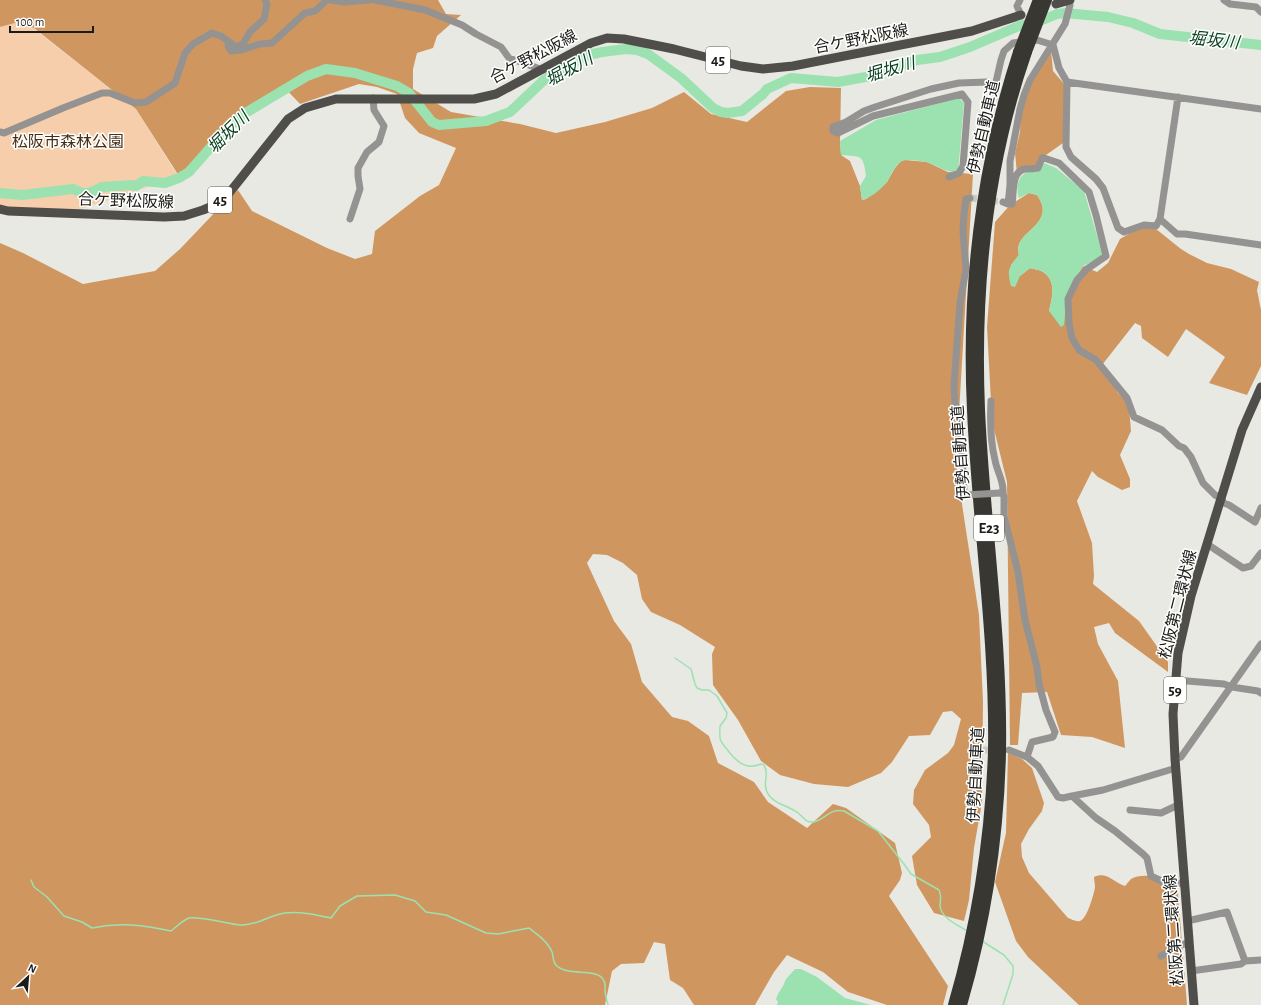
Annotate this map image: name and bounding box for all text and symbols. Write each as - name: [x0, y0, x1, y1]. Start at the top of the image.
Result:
- scale bar: [10, 8, 93, 34]
- text: 100 m: [16, 16, 44, 28]
- street label: 合ケ野松阪線: [812, 21, 910, 56]
- street label: 合ケ野松阪線: [487, 26, 580, 86]
- water label: 堀坂川: [1188, 28, 1242, 52]
- road number: 45: [706, 47, 730, 73]
- water label: 堀坂川: [542, 48, 597, 89]
- water label: 堀坂川: [863, 53, 919, 85]
- street label: 伊勢自動車道: [964, 78, 1003, 176]
- water label: 堀坂川: [204, 106, 254, 156]
- park label: 松阪市森林公園: [12, 133, 124, 150]
- road number: 45: [208, 187, 232, 213]
- street label: 合ケ野松阪線: [78, 190, 174, 211]
- street label: 伊勢自動車道: [949, 404, 972, 501]
- road number: E23: [974, 515, 1004, 541]
- street label: 松阪第二環状線: [1156, 548, 1199, 661]
- road number: 59: [1164, 677, 1186, 703]
- street label: 伊勢自動車道: [964, 727, 987, 823]
- street label: 松阪第二環状線: [1161, 874, 1186, 986]
- north arrow: [8, 957, 48, 997]
- text: N: [26, 962, 38, 975]

